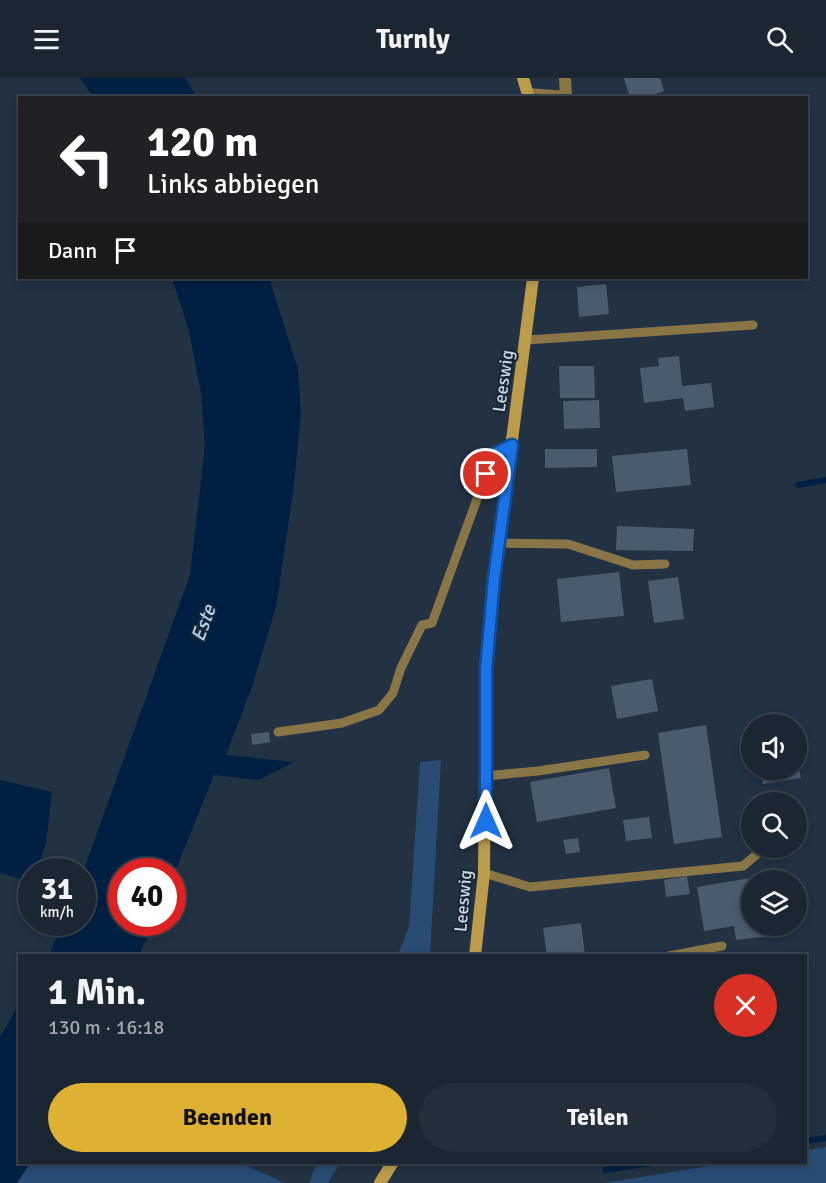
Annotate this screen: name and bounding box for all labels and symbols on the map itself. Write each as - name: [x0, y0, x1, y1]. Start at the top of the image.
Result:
- street label: Leeswig: [488, 349, 518, 413]
- pin: [460, 448, 511, 499]
- water label: Este: [185, 601, 222, 645]
- position arrow: [454, 789, 518, 853]
- speed limit sign: 40: [108, 858, 186, 936]
- street label: Leeswig: [449, 869, 477, 933]

